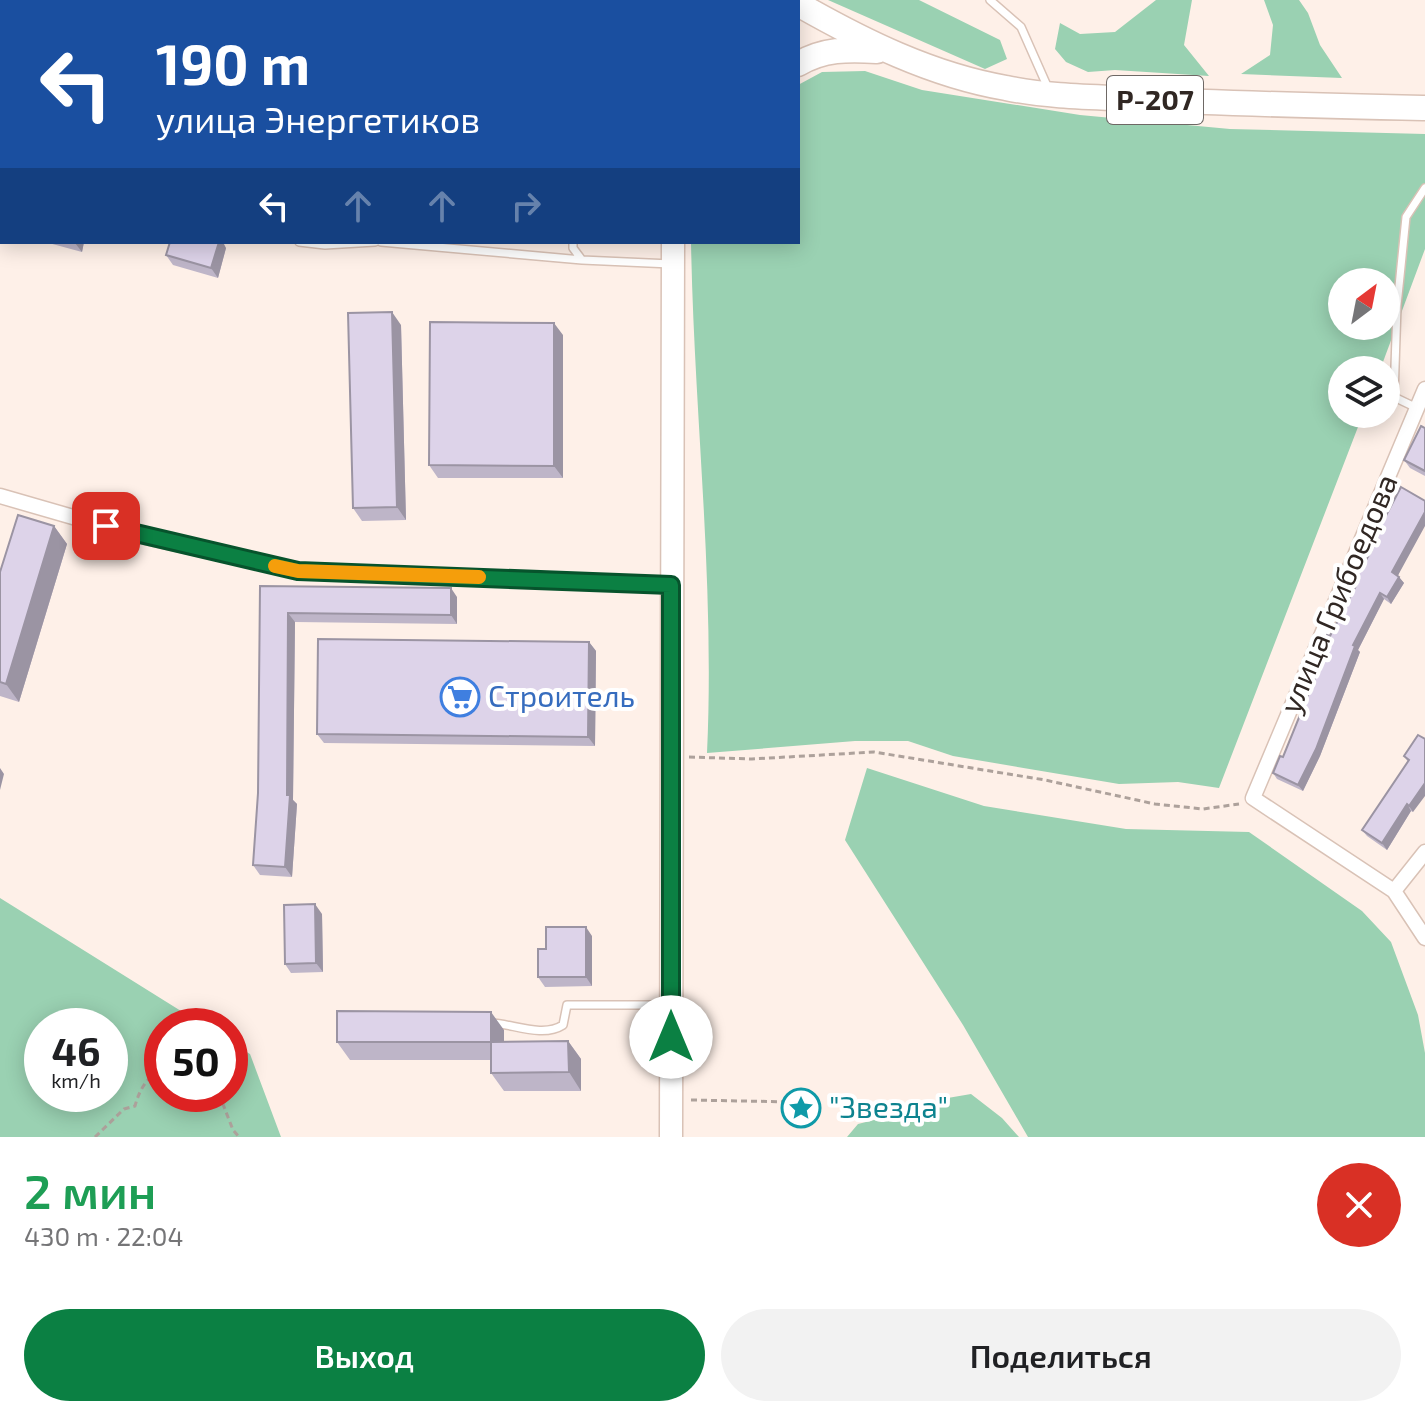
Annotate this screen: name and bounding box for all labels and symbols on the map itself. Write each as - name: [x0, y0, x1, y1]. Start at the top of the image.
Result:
- road number: Р-207: [1107, 76, 1203, 124]
- north arrow: [1328, 268, 1400, 340]
- street label: улица Грибоедова: [1271, 468, 1405, 719]
- pin: [72, 492, 140, 560]
- supermarket icon: Строитель: [439, 676, 481, 718]
- place label: Строитель: [488, 677, 635, 713]
- position arrow: [629, 995, 713, 1079]
- speed limit sign: 50: [144, 1008, 248, 1112]
- place icon: "Звезда": [780, 1087, 822, 1129]
- place label: "Звезда": [829, 1088, 948, 1124]

